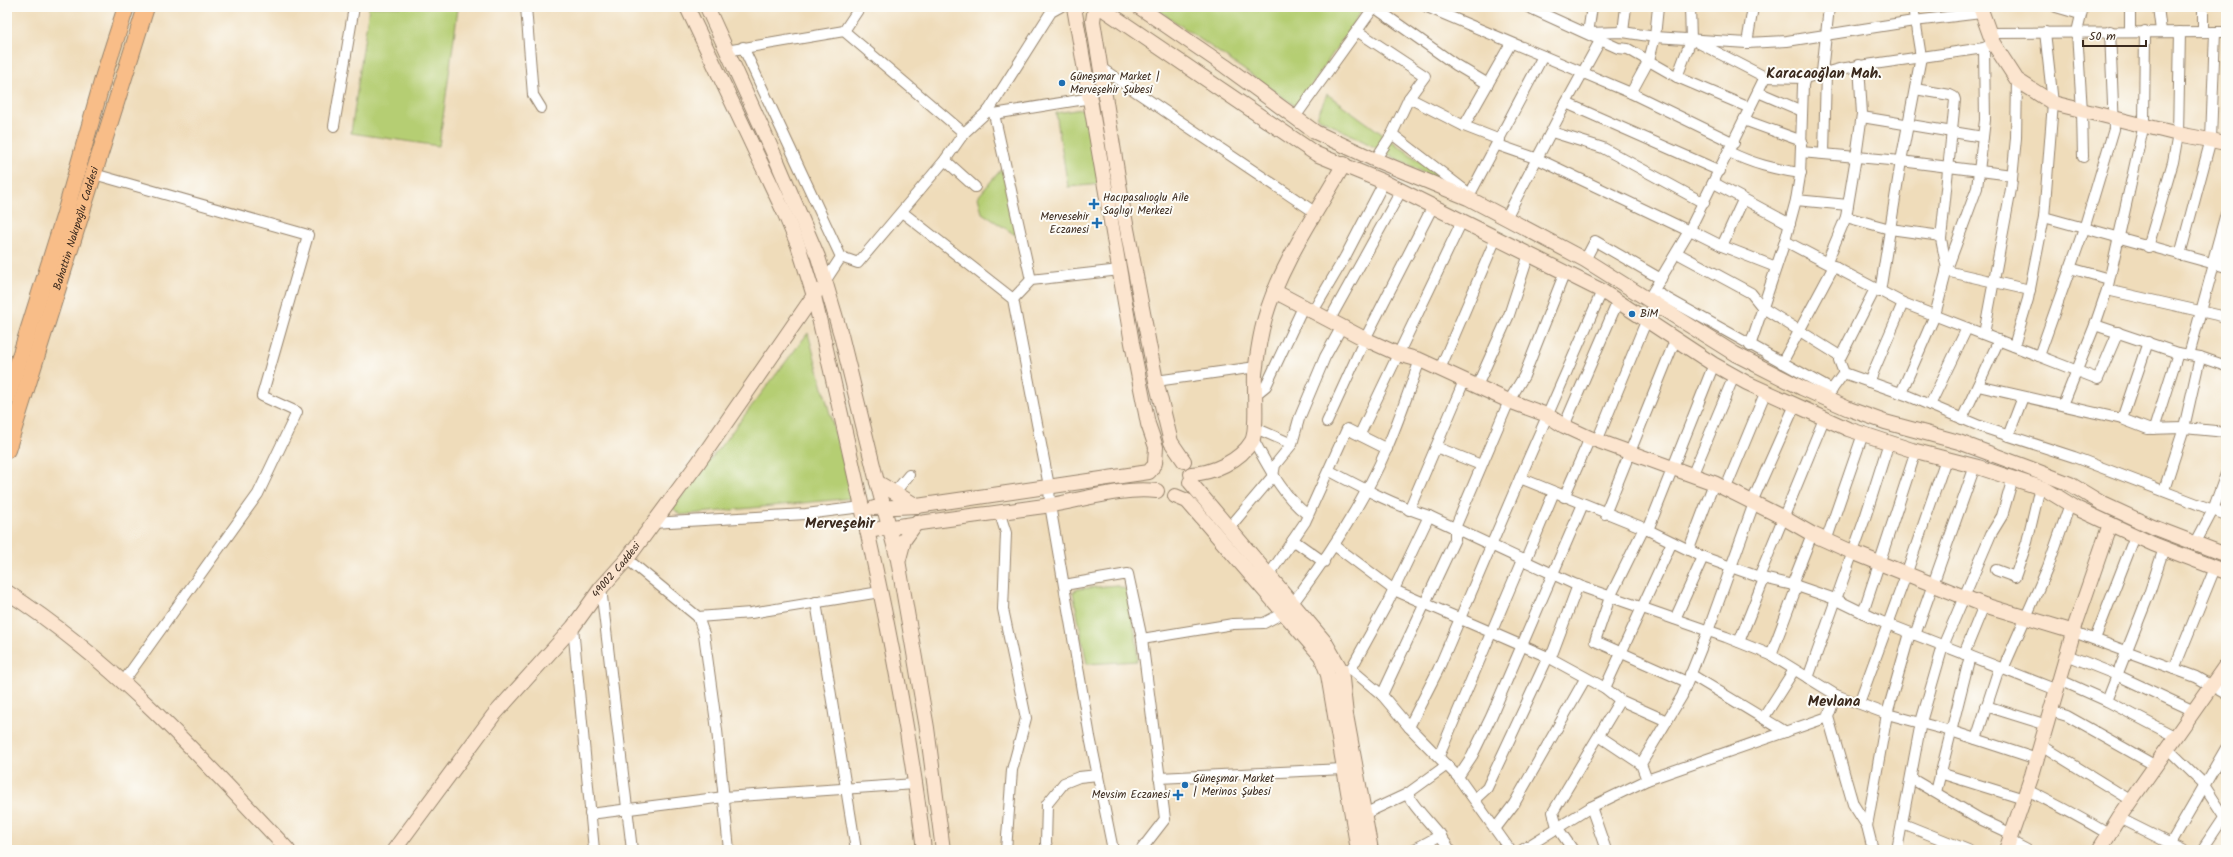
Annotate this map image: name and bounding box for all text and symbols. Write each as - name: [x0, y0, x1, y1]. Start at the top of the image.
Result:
- scale bar: [2083, 22, 2146, 48]
- text: 50 m: [2089, 27, 2116, 46]
- district label: Karacaoğlan Mah.: [1766, 62, 1882, 86]
- place label: Güneşmar Market | Merveşehir Şubesi: [1070, 68, 1160, 99]
- marker: Güneşmar Market | Merveşehir Şubesi: [1057, 78, 1067, 88]
- street label: Bahattin Nakıpoğlu Caddesi: [49, 164, 104, 293]
- place label: Hacıpasalıoglu Aile Saglıgı Merkezi: [1103, 189, 1189, 220]
- marker: Hacıpasalıoglu Aile Saglıgı Merkezi: [1088, 198, 1100, 210]
- place label: Mervesehir Eczanesi: [1040, 208, 1090, 239]
- marker: Mervesehir Eczanesi: [1092, 218, 1102, 228]
- place label: BiM: [1640, 305, 1659, 323]
- marker: BiM: [1627, 309, 1637, 319]
- district label: Merveşehir: [805, 512, 875, 536]
- street label: 49002 Caddesi: [588, 538, 646, 602]
- district label: Mevlana: [1808, 690, 1861, 714]
- place label: Güneşmar Market | Merinos Şubesi: [1193, 770, 1275, 801]
- marker: Güneşmar Market | Merinos Şubesi: [1180, 780, 1190, 790]
- place label: Mevsim Eczanesi: [1092, 786, 1170, 804]
- marker: Mevsim Eczanesi: [1173, 790, 1183, 800]

